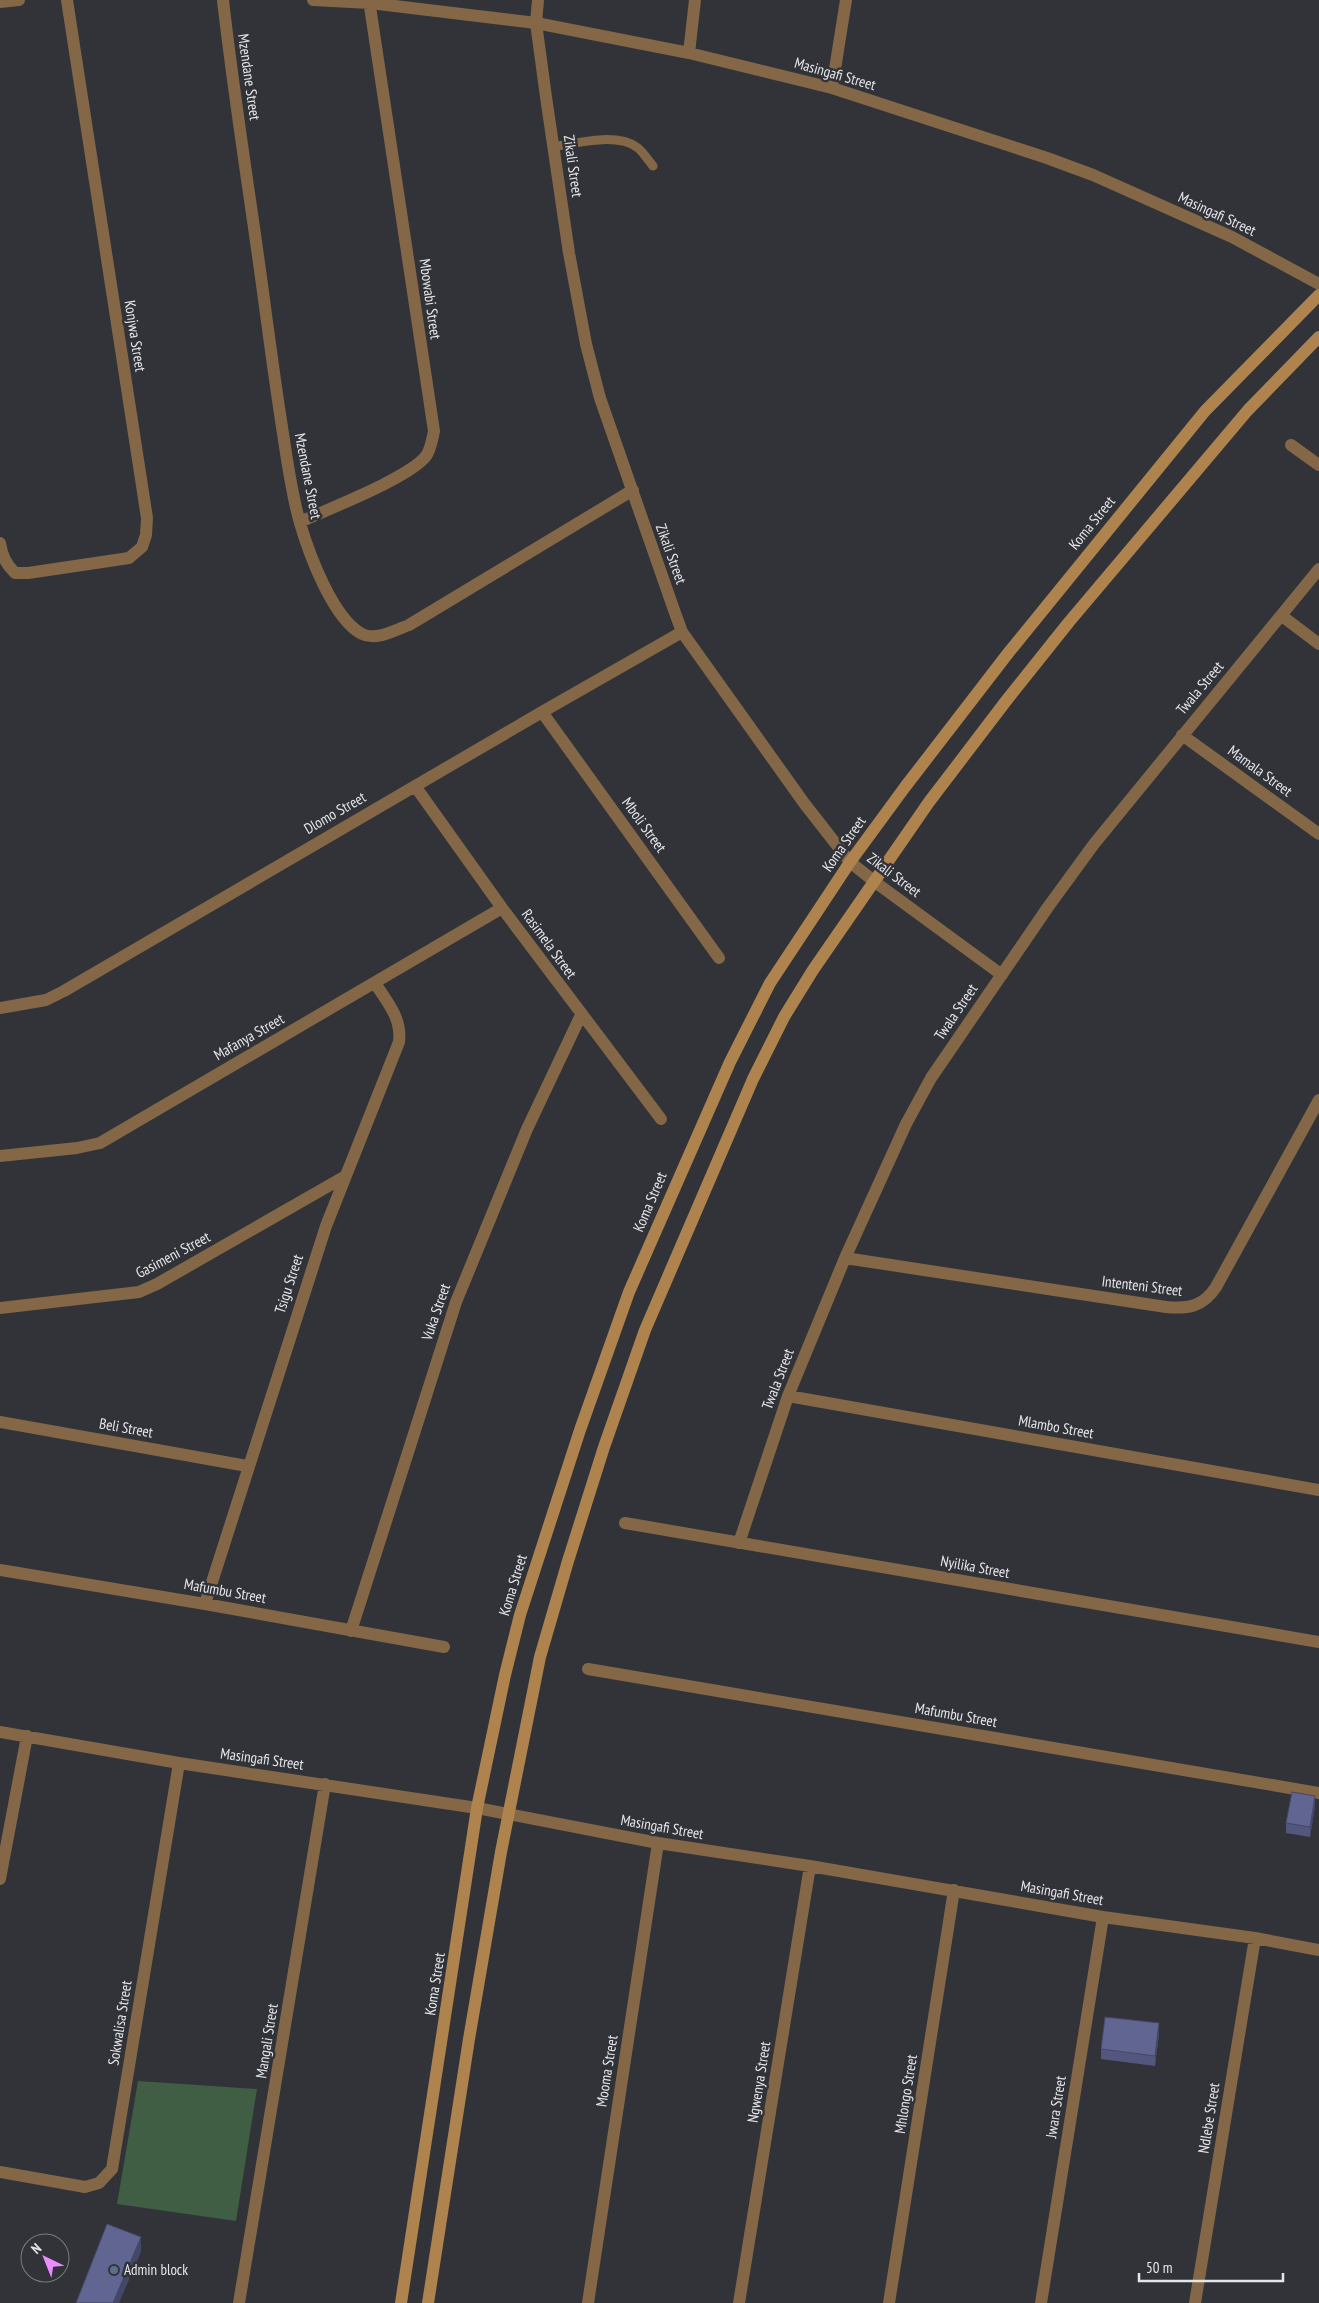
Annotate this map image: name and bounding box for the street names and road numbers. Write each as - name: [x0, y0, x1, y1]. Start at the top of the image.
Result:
- street label: Mzendane Street: [234, 33, 265, 121]
- street label: Masingafi Street: [792, 53, 878, 94]
- street label: Zikali Street: [560, 134, 587, 198]
- street label: Masingafi Street: [1175, 187, 1259, 240]
- street label: Mbowabi Street: [415, 257, 446, 340]
- street label: Konjwa Street: [120, 299, 151, 373]
- street label: Mzendane Street: [291, 431, 326, 520]
- street label: Koma Street: [1064, 492, 1119, 553]
- street label: Zikali Street: [652, 521, 691, 587]
- street label: Twala Street: [1172, 657, 1227, 718]
- street label: Mamala Street: [1224, 741, 1296, 800]
- street label: Dlomo Street: [300, 787, 369, 838]
- street label: Mboli Street: [618, 793, 671, 856]
- street label: Koma Street: [818, 812, 870, 875]
- street label: Zikali Street: [864, 848, 925, 901]
- street label: Rasimela Street: [518, 905, 581, 982]
- street label: Twala Street: [930, 980, 981, 1043]
- street label: Mafanya Street: [210, 1009, 287, 1064]
- street label: Koma Street: [628, 1169, 671, 1235]
- street label: Gasimeni Street: [132, 1227, 213, 1282]
- street label: Tsigu Street: [270, 1252, 307, 1316]
- street label: Intenteni Street: [1101, 1271, 1183, 1300]
- street label: Vuka Street: [417, 1281, 454, 1344]
- street label: Twala Street: [757, 1346, 798, 1412]
- street label: Mlambo Street: [1017, 1411, 1095, 1442]
- street label: Beli Street: [98, 1413, 154, 1442]
- street label: Nyilika Street: [939, 1551, 1011, 1582]
- street label: Koma Street: [494, 1552, 531, 1618]
- street label: Mafumbu Street: [183, 1574, 268, 1607]
- street label: Mafumbu Street: [914, 1698, 999, 1731]
- street label: Masingafi Street: [219, 1743, 305, 1774]
- street label: Masingafi Street: [619, 1810, 705, 1843]
- street label: Masingafi Street: [1019, 1876, 1105, 1909]
- street label: Koma Street: [420, 1951, 449, 2017]
- street label: Sokwalisa Street: [103, 1979, 136, 2067]
- street label: Mangali Street: [251, 2002, 282, 2080]
- street label: Mooma Street: [591, 2034, 622, 2108]
- street label: Ngwenya Street: [743, 2040, 774, 2124]
- street label: Mhlongo Street: [890, 2053, 921, 2135]
- street label: Jwara Street: [1041, 2074, 1070, 2140]
- street label: Ndlebe Street: [1194, 2081, 1223, 2155]

